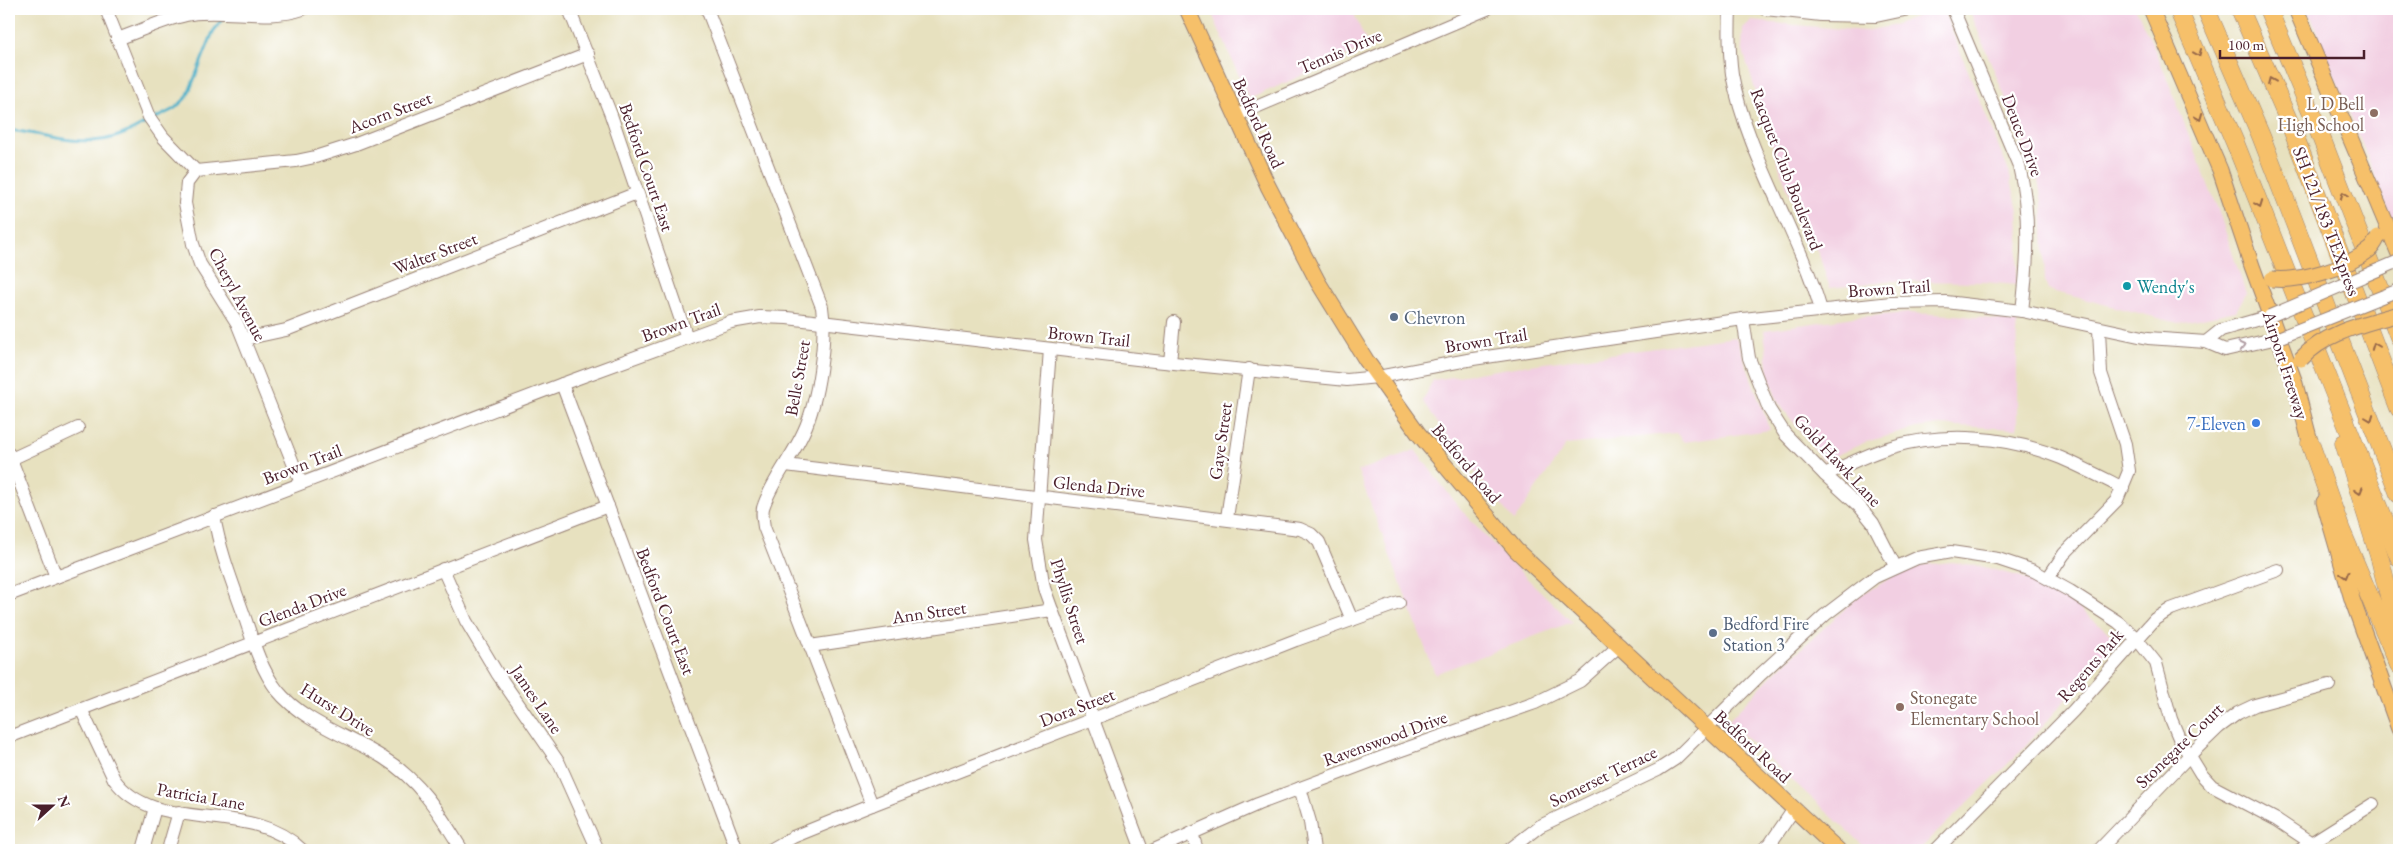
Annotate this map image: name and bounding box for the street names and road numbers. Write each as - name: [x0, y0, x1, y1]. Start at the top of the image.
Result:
- street label: Tennis Drive: [1295, 23, 1385, 79]
- street label: Bedford Road: [1228, 74, 1290, 173]
- street label: Racquet Club Boulevard: [1745, 85, 1829, 254]
- street label: Acorn Street: [344, 86, 435, 139]
- street label: Deuce Drive: [1997, 91, 2049, 179]
- street label: Bedford Court East: [614, 100, 680, 235]
- street label: SH 121/183 TEXpress: [2288, 143, 2366, 299]
- street label: Walter Street: [390, 226, 481, 280]
- street label: Cheryl Avenue: [204, 243, 272, 345]
- street label: Brown Trail: [1847, 274, 1931, 302]
- street label: Brown Trail: [638, 297, 724, 347]
- street label: Airport Freeway: [2257, 307, 2314, 422]
- street label: Brown Trail: [1047, 320, 1131, 352]
- street label: Brown Trail: [1443, 322, 1529, 358]
- street label: Belle Street: [779, 338, 815, 418]
- street label: Gaye Street: [1203, 401, 1237, 481]
- street label: Gold Hawk Lane: [1789, 409, 1887, 511]
- street label: Bedford Road: [1427, 418, 1508, 508]
- street label: Brown Trail: [259, 438, 345, 490]
- street label: Glenda Drive: [1052, 470, 1146, 502]
- street label: Bedford Court East: [631, 544, 701, 678]
- street label: Phyllis Street: [1045, 555, 1095, 647]
- street label: Glenda Drive: [255, 578, 349, 632]
- street label: Ann Street: [889, 595, 968, 629]
- street label: Regents Park: [2052, 623, 2129, 706]
- street label: James Lane: [505, 659, 568, 738]
- street label: Hurst Drive: [296, 677, 380, 741]
- street label: Dora Street: [1036, 682, 1118, 732]
- street label: Stonegate Court: [2130, 697, 2228, 793]
- street label: Bedford Road: [1710, 704, 1797, 788]
- street label: Ravenswood Drive: [1320, 705, 1450, 771]
- street label: Somerset Terrace: [1545, 740, 1661, 812]
- street label: Patricia Lane: [155, 777, 247, 815]

